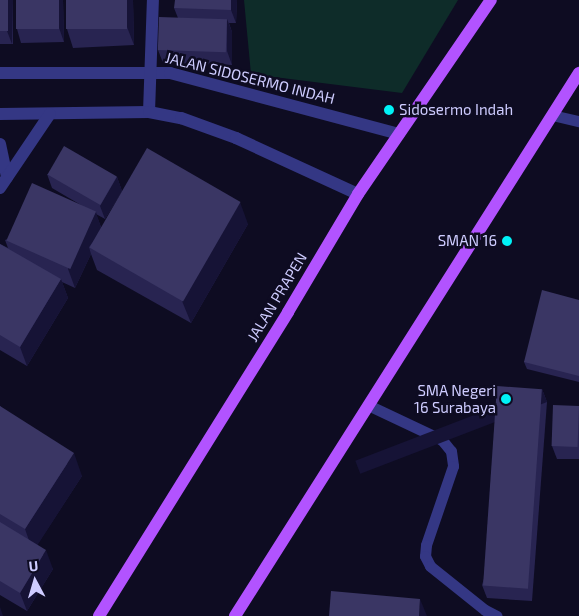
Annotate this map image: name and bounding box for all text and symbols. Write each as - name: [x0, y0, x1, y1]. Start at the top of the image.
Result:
- street label: JALAN SIDOSERMO INDAH: [163, 48, 337, 108]
- place label: Sidosermo Indah: [399, 101, 513, 119]
- marker: Sidosermo Indah: [383, 104, 395, 116]
- place label: SMAN 16: [438, 232, 497, 250]
- marker: SMAN 16: [501, 235, 513, 247]
- street label: JALAN PRAPEN: [243, 249, 311, 345]
- place label: SMA Negeri 16 Surabaya: [414, 381, 496, 416]
- marker: SMA Negeri 16 Surabaya: [500, 393, 512, 405]
- north arrow: [10, 556, 60, 606]
- text: U: [28, 557, 39, 575]

